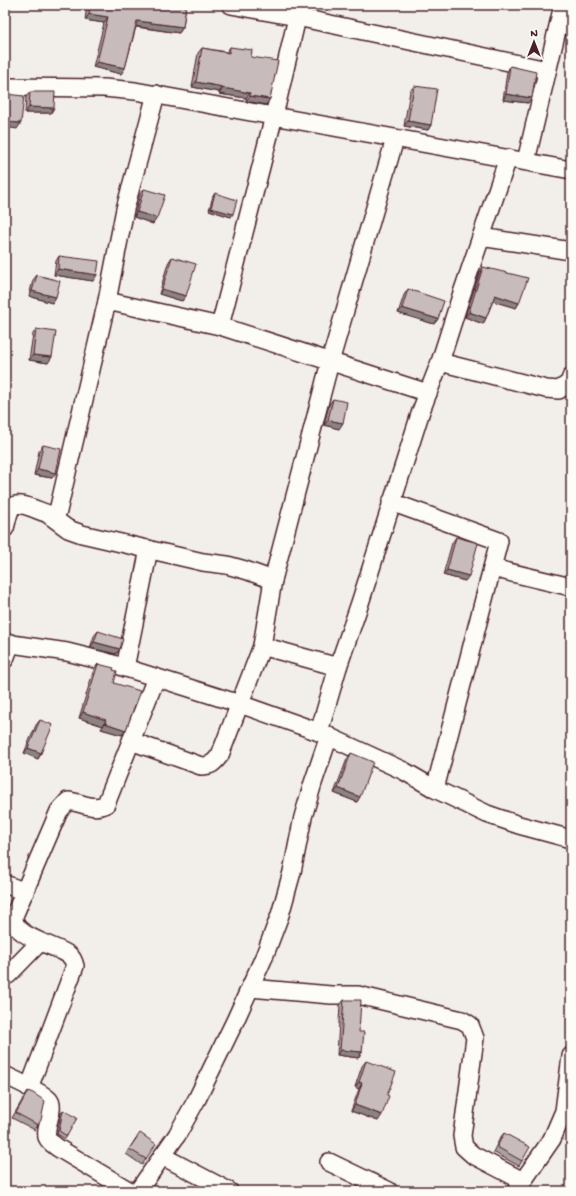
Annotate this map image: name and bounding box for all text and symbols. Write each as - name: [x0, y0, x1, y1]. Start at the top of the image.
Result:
- north arrow: [514, 22, 554, 62]
- text: N: [530, 28, 538, 40]

